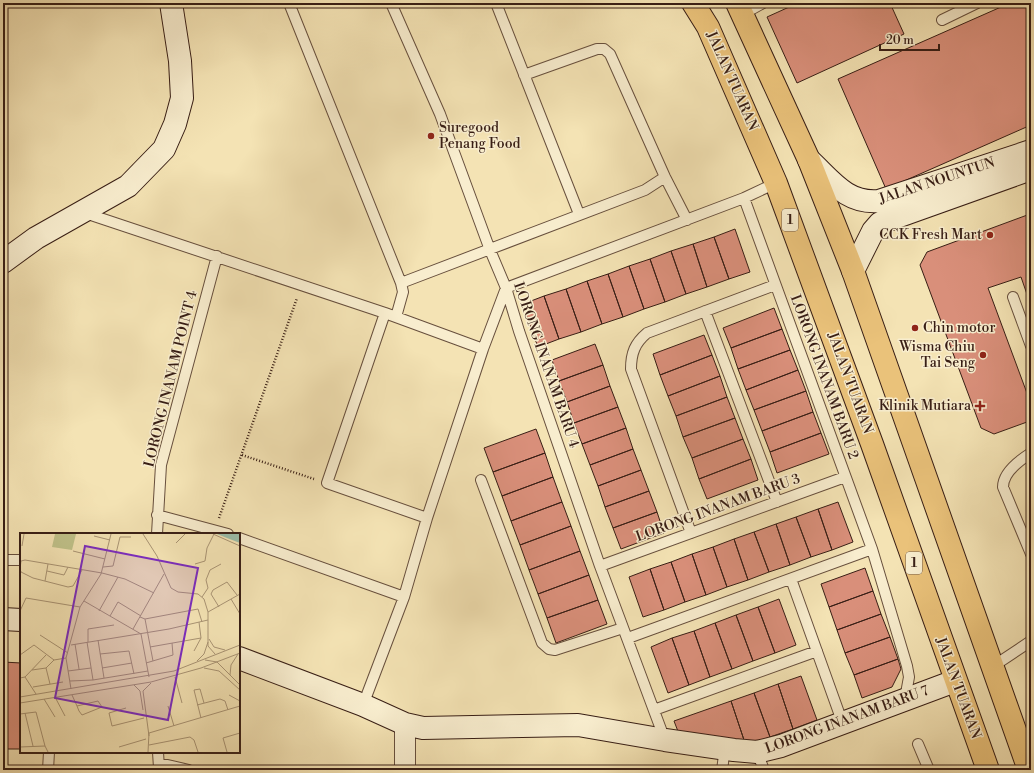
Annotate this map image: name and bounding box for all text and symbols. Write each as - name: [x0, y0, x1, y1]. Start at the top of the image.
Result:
- scale bar: [880, 26, 939, 52]
- street label: JALAN TUARAN: [702, 28, 762, 134]
- text: 20 m: [886, 33, 914, 48]
- place label: Suregood Penang Food: [439, 119, 521, 153]
- marker: Suregood Penang Food: [426, 131, 436, 141]
- street label: JALAN NOUNTUN: [876, 154, 998, 209]
- road number: 1: [782, 209, 798, 231]
- place label: CCK Fresh Mart: [879, 226, 982, 244]
- marker: CCK Fresh Mart: [985, 230, 995, 240]
- street label: LORONG INANAM BARU 4: [509, 280, 583, 450]
- street label: LORONG INANAM POINT 4: [140, 289, 202, 469]
- street label: LORONG INANAM BARU 2: [786, 292, 862, 462]
- place label: Chin motor: [923, 319, 996, 337]
- marker: Chin motor: [910, 323, 920, 333]
- street label: JALAN TUARAN: [823, 329, 877, 437]
- place label: Wisma Chiu Tai Seng: [898, 338, 976, 372]
- marker: Wisma Chiu Tai Seng: [978, 350, 988, 360]
- place label: Klinik Mutiara: [879, 397, 972, 415]
- marker: Klinik Mutiara: [974, 400, 986, 412]
- street label: LORONG INANAM BARU 3: [633, 470, 803, 546]
- inset map: [20, 533, 240, 753]
- road number: 1: [906, 552, 922, 574]
- street label: JALAN TUARAN: [931, 634, 985, 742]
- street label: LORONG INANAM BARU 7: [763, 682, 931, 758]

